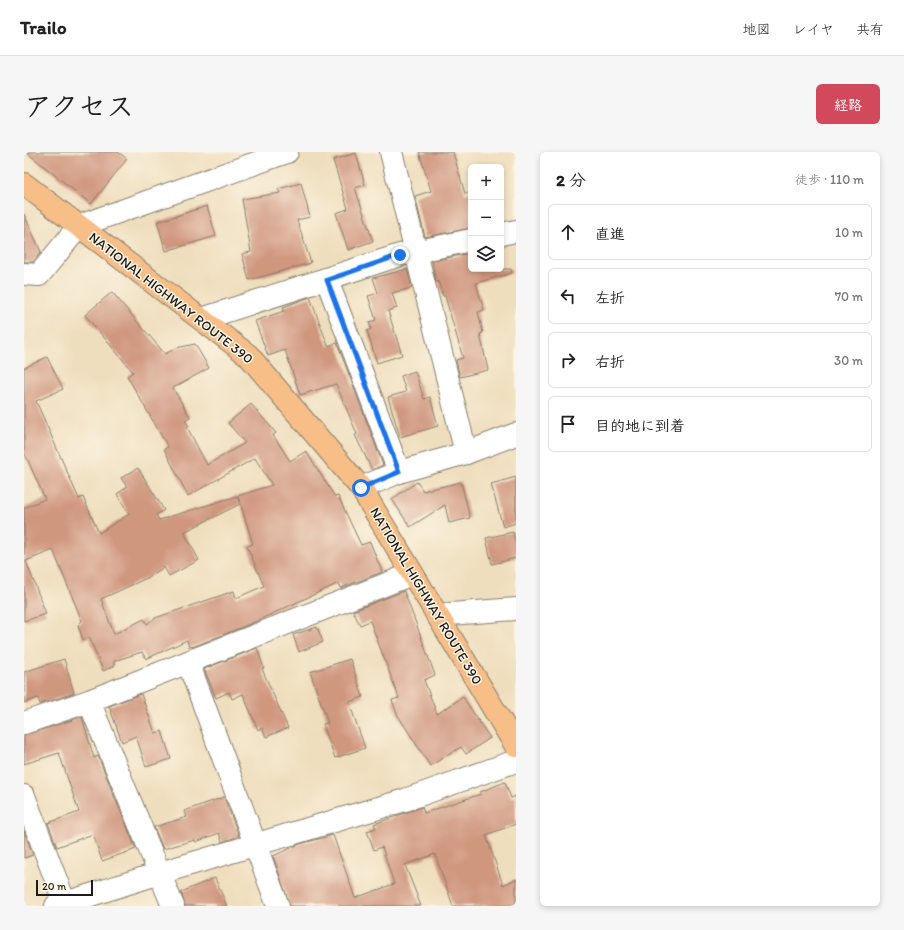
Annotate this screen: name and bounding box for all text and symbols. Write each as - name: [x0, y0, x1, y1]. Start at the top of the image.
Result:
- text: Trailo: [20, 16, 67, 39]
- text: 地図: [743, 21, 771, 38]
- text: レイヤ: [793, 21, 834, 38]
- text: 共有: [856, 21, 884, 38]
- button: 経路: [816, 84, 880, 124]
- text: アクセス: [24, 89, 134, 123]
- map controls: [468, 164, 504, 272]
- button: +: [468, 164, 504, 200]
- text: 2 分: [556, 170, 586, 190]
- text: 徒歩 · 110 m: [795, 172, 864, 187]
- button: −: [468, 200, 504, 236]
- icon: ahead: [557, 221, 579, 243]
- text: 直進: [595, 225, 625, 243]
- text: 10 m: [835, 225, 863, 240]
- street label: NATIONAL HIGHWAY ROUTE 390: [86, 229, 256, 367]
- button: layers: [468, 236, 504, 272]
- route end: [391, 246, 409, 264]
- icon: left: [557, 285, 579, 307]
- text: 左折: [595, 289, 625, 307]
- text: 70 m: [835, 289, 863, 304]
- icon: right: [557, 349, 579, 371]
- text: 右折: [595, 353, 625, 371]
- text: 30 m: [834, 353, 863, 368]
- icon: arrive: [557, 413, 579, 435]
- text: 目的地に到着: [595, 417, 685, 435]
- route start: [352, 479, 370, 497]
- street label: NATIONAL HIGHWAY ROUTE 390: [366, 504, 486, 688]
- scale bar: [36, 878, 93, 897]
- text: 20 m: [42, 880, 66, 893]

